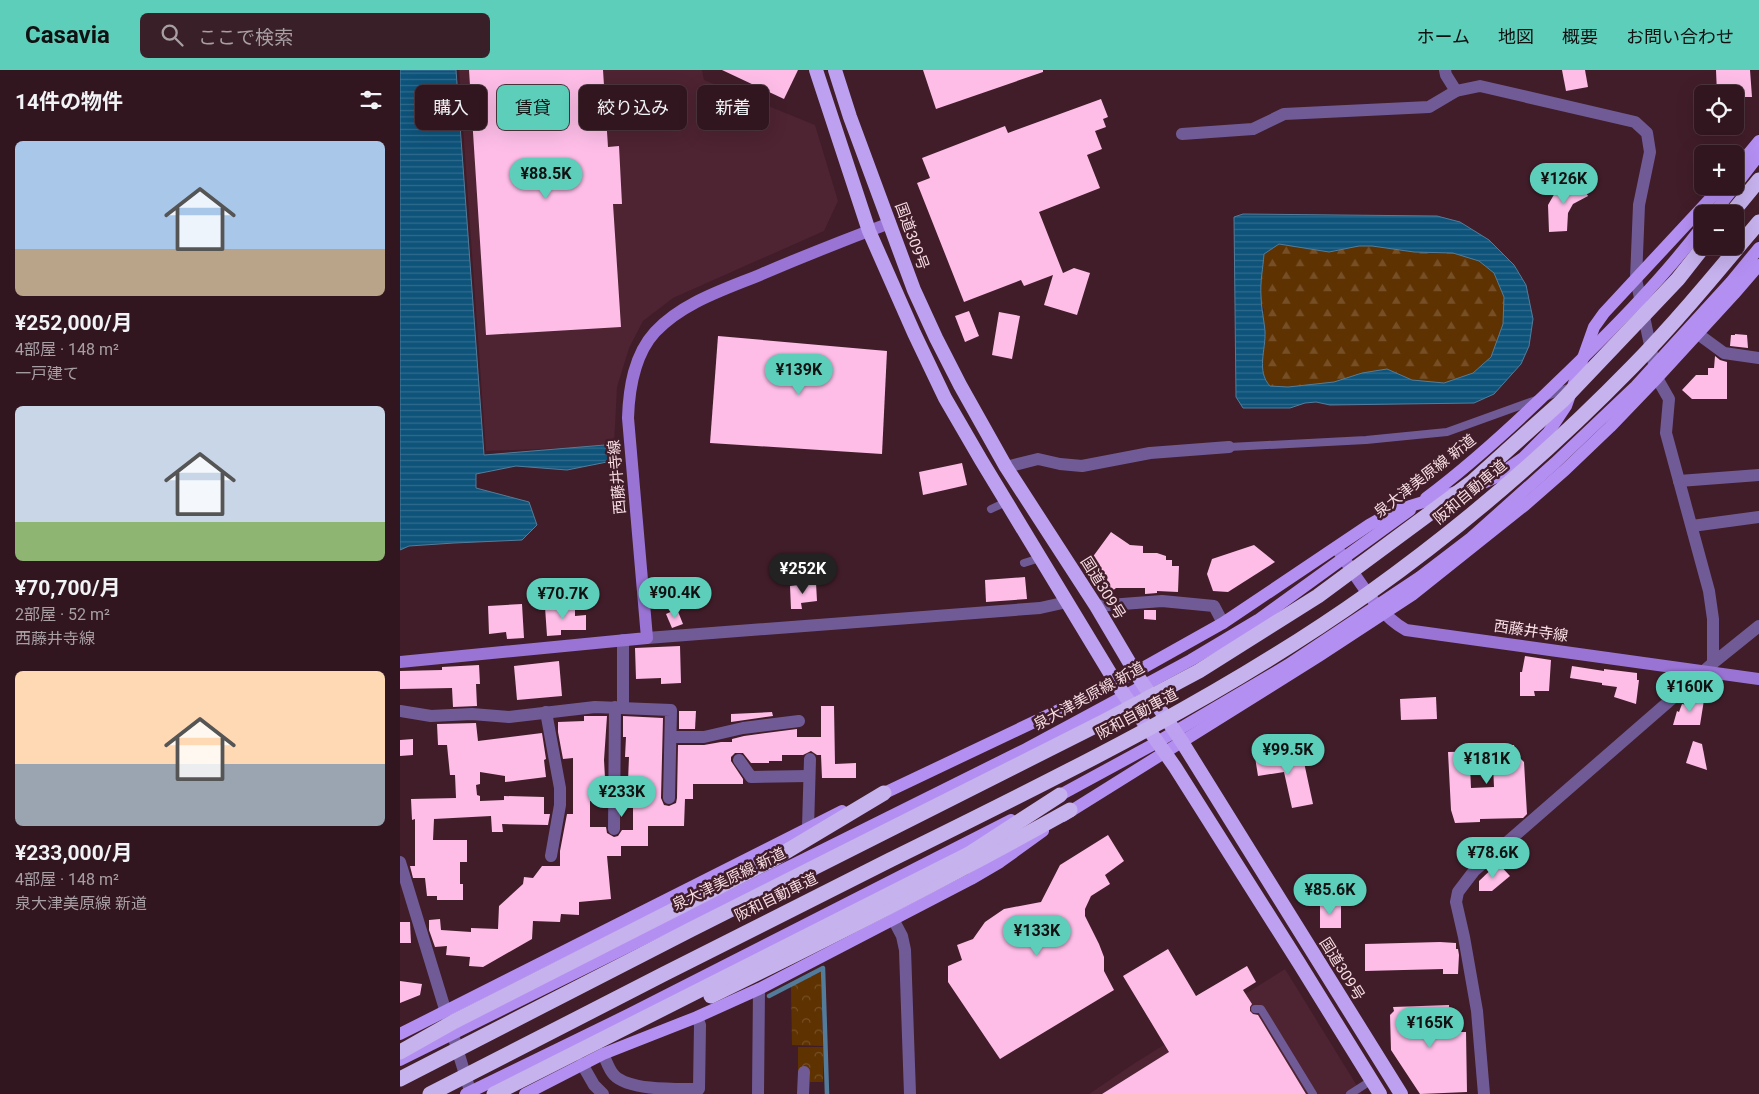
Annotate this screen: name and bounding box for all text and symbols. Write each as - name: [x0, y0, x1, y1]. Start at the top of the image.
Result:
- search box: [140, 13, 490, 58]
- text: Casavia: [25, 21, 110, 49]
- icon: search: [158, 21, 186, 49]
- text: ここで検索: [198, 26, 293, 49]
- text: ホーム: [1417, 26, 1470, 47]
- text: 地図: [1498, 26, 1534, 47]
- text: 概要: [1562, 26, 1598, 47]
- text: お問い合わせ: [1626, 26, 1734, 47]
- chip: 購入: [415, 85, 487, 130]
- chip: 賃貸: [497, 85, 569, 130]
- chip: 絞り込み: [579, 85, 687, 130]
- chip: 新着: [697, 85, 769, 130]
- map controls: [1694, 85, 1744, 255]
- button: locate: [1694, 85, 1744, 135]
- icon: filters: [357, 86, 385, 114]
- text: 14件の物件: [15, 90, 123, 114]
- button: +: [1694, 145, 1744, 195]
- pin: ¥88.5K: [505, 158, 587, 200]
- pin: ¥126K: [1529, 162, 1599, 205]
- text: ¥88.5K: [521, 164, 571, 183]
- text: ¥126K: [1541, 169, 1587, 188]
- icon: home: [155, 174, 245, 264]
- street label: 国道309号: [892, 200, 932, 272]
- button: −: [1694, 205, 1744, 255]
- text: ¥252,000/月: [15, 311, 133, 335]
- text: 4部屋 · 148 m²: [15, 340, 119, 359]
- pin: ¥139K: [764, 354, 834, 396]
- text: ¥139K: [776, 360, 822, 379]
- text: 一戸建て: [15, 364, 79, 383]
- street label: 泉大津美原線 新道: [1371, 431, 1479, 521]
- icon: home: [155, 439, 245, 529]
- street label: 西藤井寺線: [605, 439, 629, 515]
- street label: 阪和自動車道: [1430, 456, 1510, 528]
- pin: ¥252K: [768, 552, 838, 595]
- street label: 国道309号: [1077, 553, 1129, 623]
- text: ¥252K: [780, 559, 826, 578]
- text: ¥70,700/月: [15, 576, 120, 600]
- pin: ¥90.4K: [634, 576, 716, 619]
- pin: ¥70.7K: [522, 578, 604, 620]
- text: ¥90.4K: [650, 583, 700, 602]
- text: ¥70.7K: [538, 584, 588, 603]
- text: 2部屋 · 52 m²: [15, 605, 110, 624]
- street label: 西藤井寺線: [1493, 617, 1569, 645]
- text: 西藤井寺線: [15, 629, 95, 648]
- street label: 泉大津美原線 新道: [1031, 658, 1147, 734]
- pin: ¥160K: [1655, 670, 1725, 713]
- text: ¥160K: [1667, 677, 1713, 696]
- street label: 阪和自動車道: [1093, 685, 1181, 743]
- icon: home: [155, 704, 245, 794]
- pin: ¥99.5K: [1247, 734, 1329, 776]
- text: ¥99.5K: [1263, 740, 1313, 759]
- pin: ¥181K: [1452, 742, 1522, 785]
- text: ¥181K: [1464, 749, 1510, 768]
- pin: ¥233K: [587, 776, 657, 818]
- text: ¥233K: [599, 782, 645, 801]
- pin: ¥78.6K: [1452, 836, 1534, 879]
- text: ¥233,000/月: [15, 841, 133, 865]
- text: ¥78.6K: [1468, 843, 1518, 862]
- street label: 泉大津美原線 新道: [669, 844, 789, 914]
- street label: 阪和自動車道: [732, 869, 820, 925]
- text: 4部屋 · 148 m²: [15, 870, 119, 889]
- pin: ¥85.6K: [1289, 874, 1371, 916]
- text: ¥85.6K: [1305, 880, 1355, 899]
- text: 泉大津美原線 新道: [15, 894, 147, 913]
- pin: ¥133K: [1002, 914, 1072, 957]
- text: ¥133K: [1014, 921, 1060, 940]
- street label: 国道309号: [1316, 934, 1368, 1004]
- pin: ¥165K: [1395, 1006, 1465, 1049]
- text: ¥165K: [1407, 1013, 1453, 1032]

